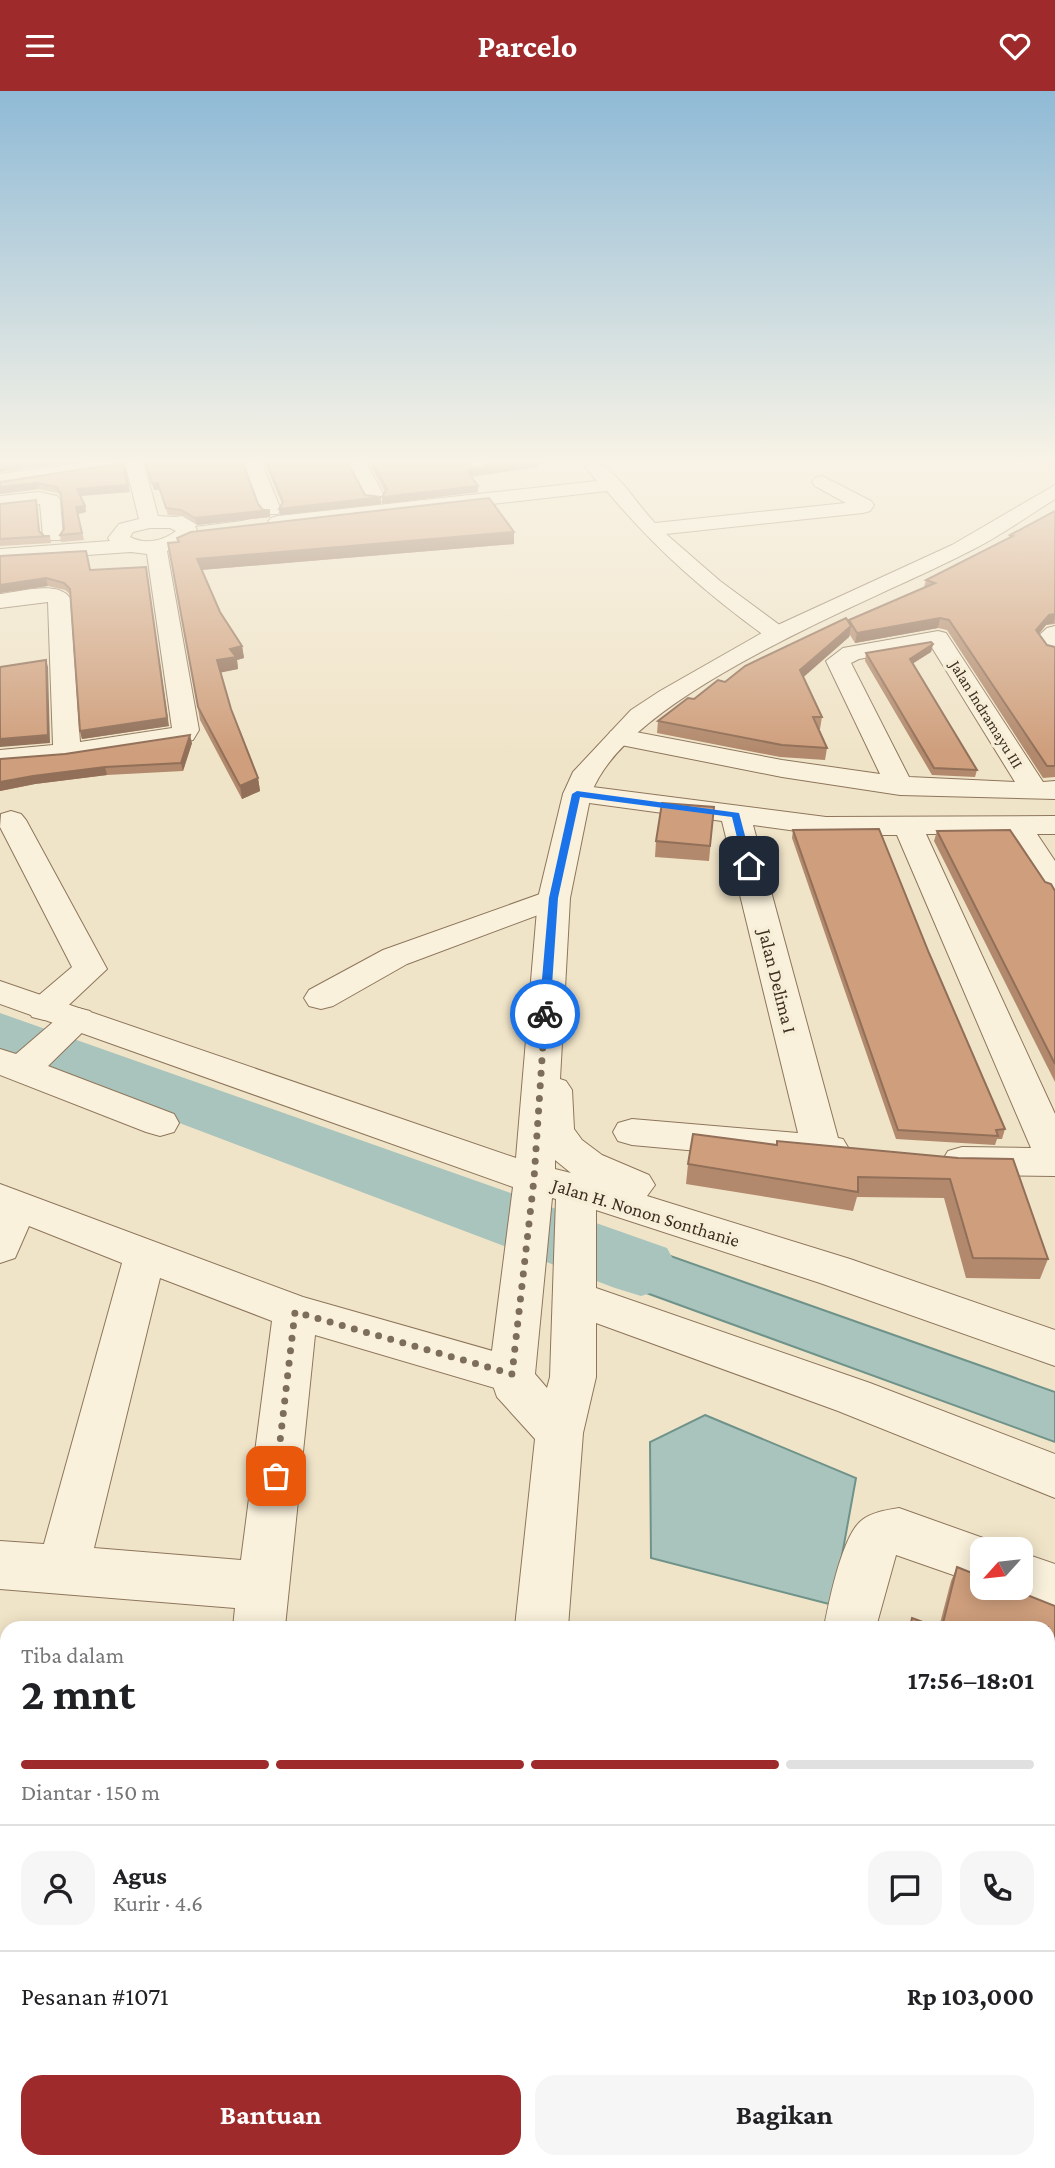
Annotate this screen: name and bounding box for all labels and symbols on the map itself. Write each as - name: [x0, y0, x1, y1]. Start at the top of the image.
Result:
- street label: Jalan Indramayu III: [945, 656, 1027, 772]
- pin: [719, 836, 779, 896]
- street label: Jalan Delima I: [754, 925, 801, 1035]
- courier: [510, 979, 580, 1049]
- street label: Jalan H. Nonon Sonthanie: [548, 1173, 742, 1251]
- pin: [246, 1446, 306, 1506]
- north arrow: [970, 1537, 1032, 1599]

